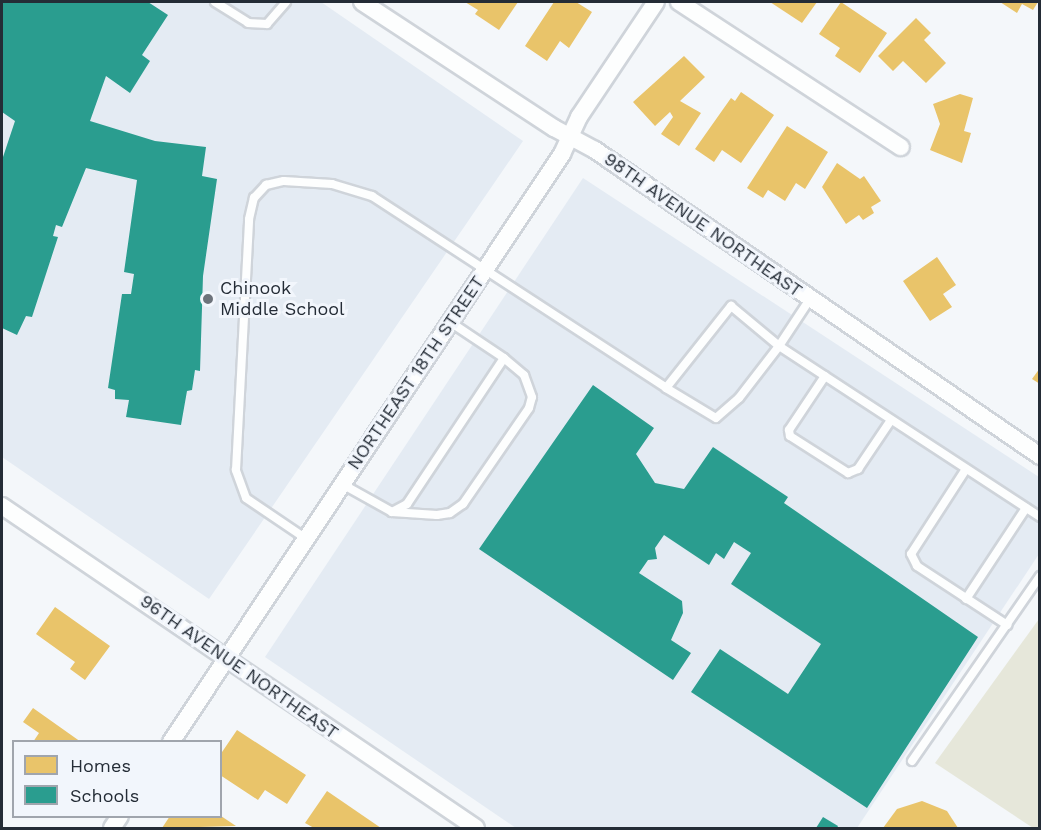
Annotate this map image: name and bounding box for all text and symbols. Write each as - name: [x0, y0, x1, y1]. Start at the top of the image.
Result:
- street label: 98TH AVENUE NORTHEAST: [600, 148, 806, 302]
- street label: NORTHEAST 18TH STREET: [343, 272, 489, 474]
- place label: Chinook Middle School: [220, 278, 345, 320]
- marker: Chinook Middle School: [201, 292, 215, 306]
- street label: 96TH AVENUE NORTHEAST: [136, 590, 342, 744]
- legend: [12, 740, 222, 818]
- text: Homes: [70, 755, 131, 776]
- text: Schools: [70, 785, 139, 806]

